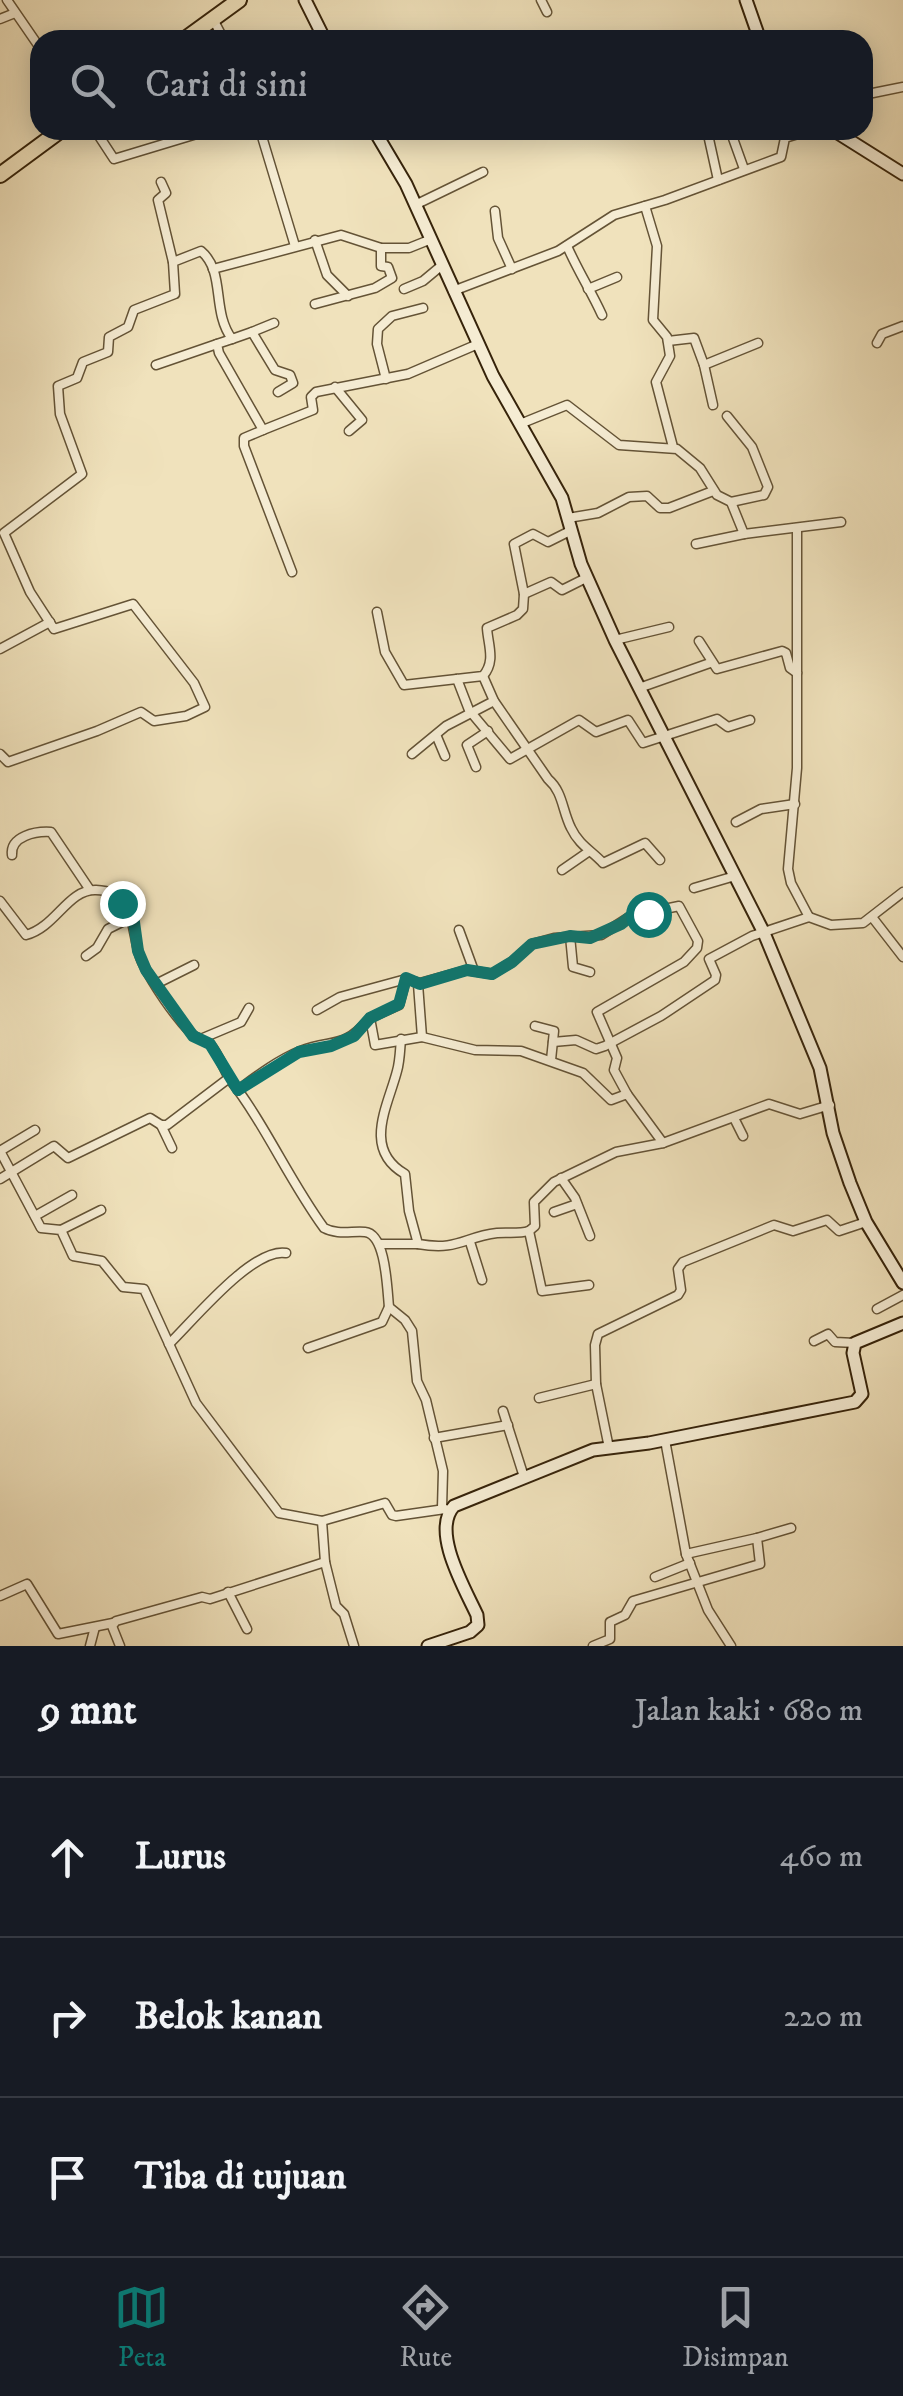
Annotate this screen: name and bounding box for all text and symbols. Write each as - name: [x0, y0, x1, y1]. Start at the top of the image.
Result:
- search box: [30, 30, 873, 140]
- icon: search: [65, 58, 120, 113]
- text: Cari di sini: [145, 61, 308, 109]
- route end: [100, 881, 146, 927]
- route start: [626, 892, 672, 938]
- text: 9 mnt: [40, 1685, 137, 1737]
- text: Jalan kaki · 680 m: [635, 1691, 863, 1731]
- icon: ahead: [40, 1830, 95, 1885]
- text: Lurus: [135, 1833, 226, 1881]
- text: 460 m: [780, 1837, 863, 1877]
- icon: right: [40, 1990, 95, 2045]
- text: Belok kanan: [135, 1993, 322, 2041]
- text: 220 m: [783, 1997, 863, 2037]
- icon: arrive: [40, 2150, 95, 2205]
- text: Tiba di tujuan: [135, 2153, 346, 2201]
- tab: Peta: [114, 2280, 169, 2375]
- tab: Rute: [398, 2280, 453, 2375]
- tab: Disimpan: [682, 2280, 789, 2375]

